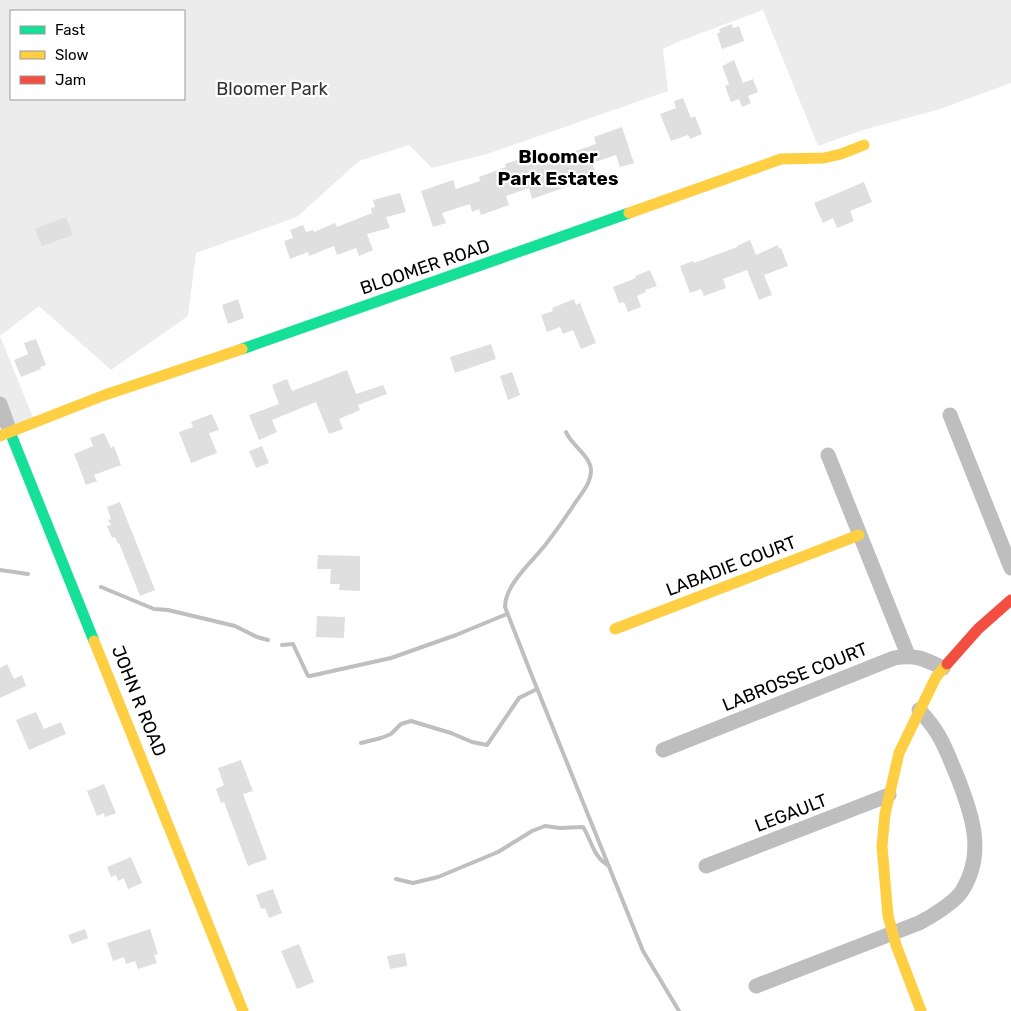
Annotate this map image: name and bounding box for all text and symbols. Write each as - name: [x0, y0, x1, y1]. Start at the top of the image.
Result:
- legend: [10, 10, 185, 100]
- text: Fast: [55, 21, 85, 39]
- text: Slow: [55, 46, 88, 64]
- text: Jam: [55, 71, 86, 89]
- park label: Bloomer Park: [216, 78, 328, 100]
- district label: Bloomer Park Estates: [498, 145, 618, 190]
- street label: BLOOMER ROAD: [357, 234, 493, 300]
- street label: LABADIE COURT: [663, 531, 799, 601]
- street label: LABROSSE COURT: [719, 638, 871, 716]
- street label: JOHN R ROAD: [107, 642, 171, 760]
- street label: LEGAULT: [752, 789, 830, 837]

